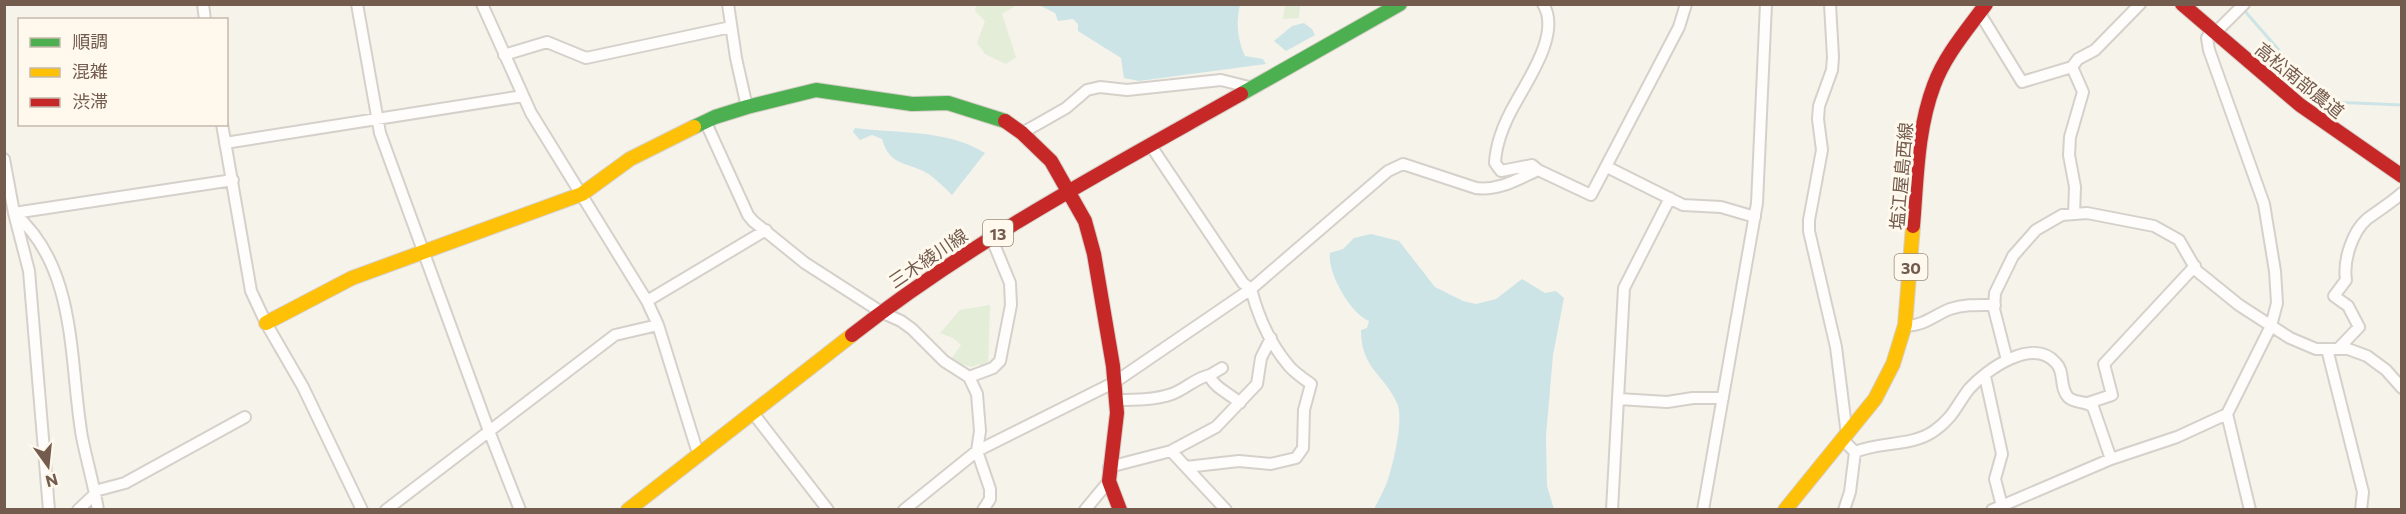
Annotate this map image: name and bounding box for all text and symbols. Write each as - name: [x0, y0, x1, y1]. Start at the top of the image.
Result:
- legend: [18, 18, 228, 126]
- text: 順調: [72, 30, 108, 52]
- street label: 高松南部農道: [2251, 37, 2349, 123]
- text: 混雑: [72, 60, 108, 82]
- text: 渋滞: [72, 90, 108, 112]
- street label: 塩江屋島西線: [1885, 121, 1917, 231]
- road number: 13: [983, 220, 1013, 246]
- street label: 三木綾川線: [885, 224, 971, 292]
- road number: 30: [1894, 254, 1928, 280]
- north arrow: [18, 436, 78, 496]
- text: N: [44, 470, 60, 492]

